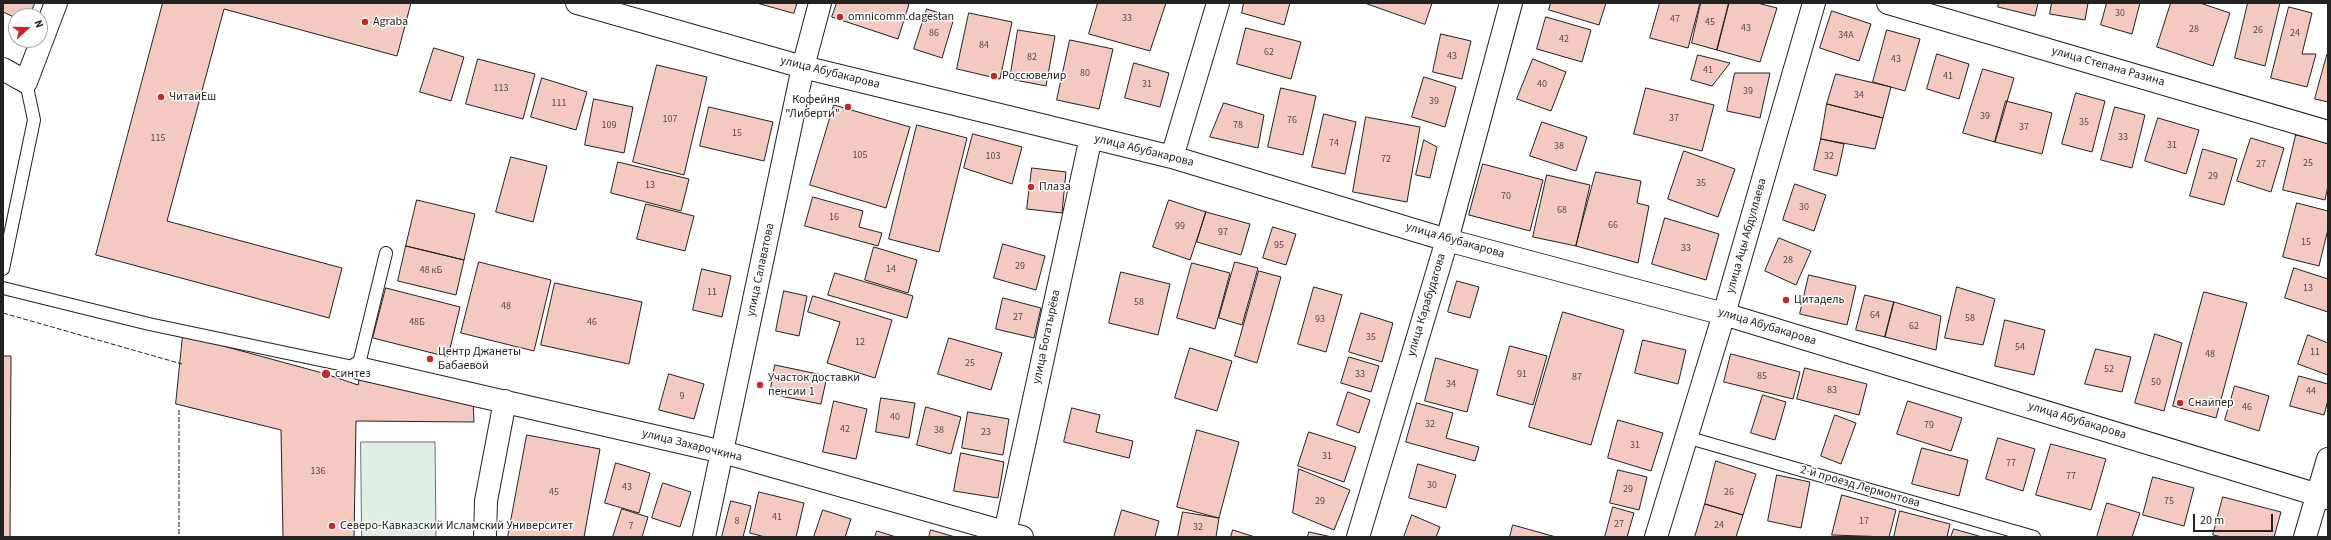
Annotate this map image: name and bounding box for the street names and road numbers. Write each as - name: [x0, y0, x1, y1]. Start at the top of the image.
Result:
- street label: улица Степана Разина: [2050, 44, 2166, 90]
- street label: улица Абубакарова: [779, 54, 881, 92]
- street label: улица Абубакарова: [1093, 132, 1195, 170]
- street label: улица Ацы Абдуллаева: [1724, 177, 1770, 295]
- street label: улица Абубакарова: [1404, 220, 1506, 262]
- street label: улица Салаватова: [744, 222, 778, 318]
- street label: улица Карабудагова: [1404, 252, 1450, 358]
- street label: улица Богатырёва: [1030, 289, 1064, 385]
- street label: улица Абубакарова: [1716, 305, 1818, 349]
- street label: улица Абубакарова: [2026, 399, 2128, 443]
- street label: улица Захарочкина: [640, 427, 744, 465]
- street label: 2-й проезд Лермонтова: [1798, 463, 1922, 511]

